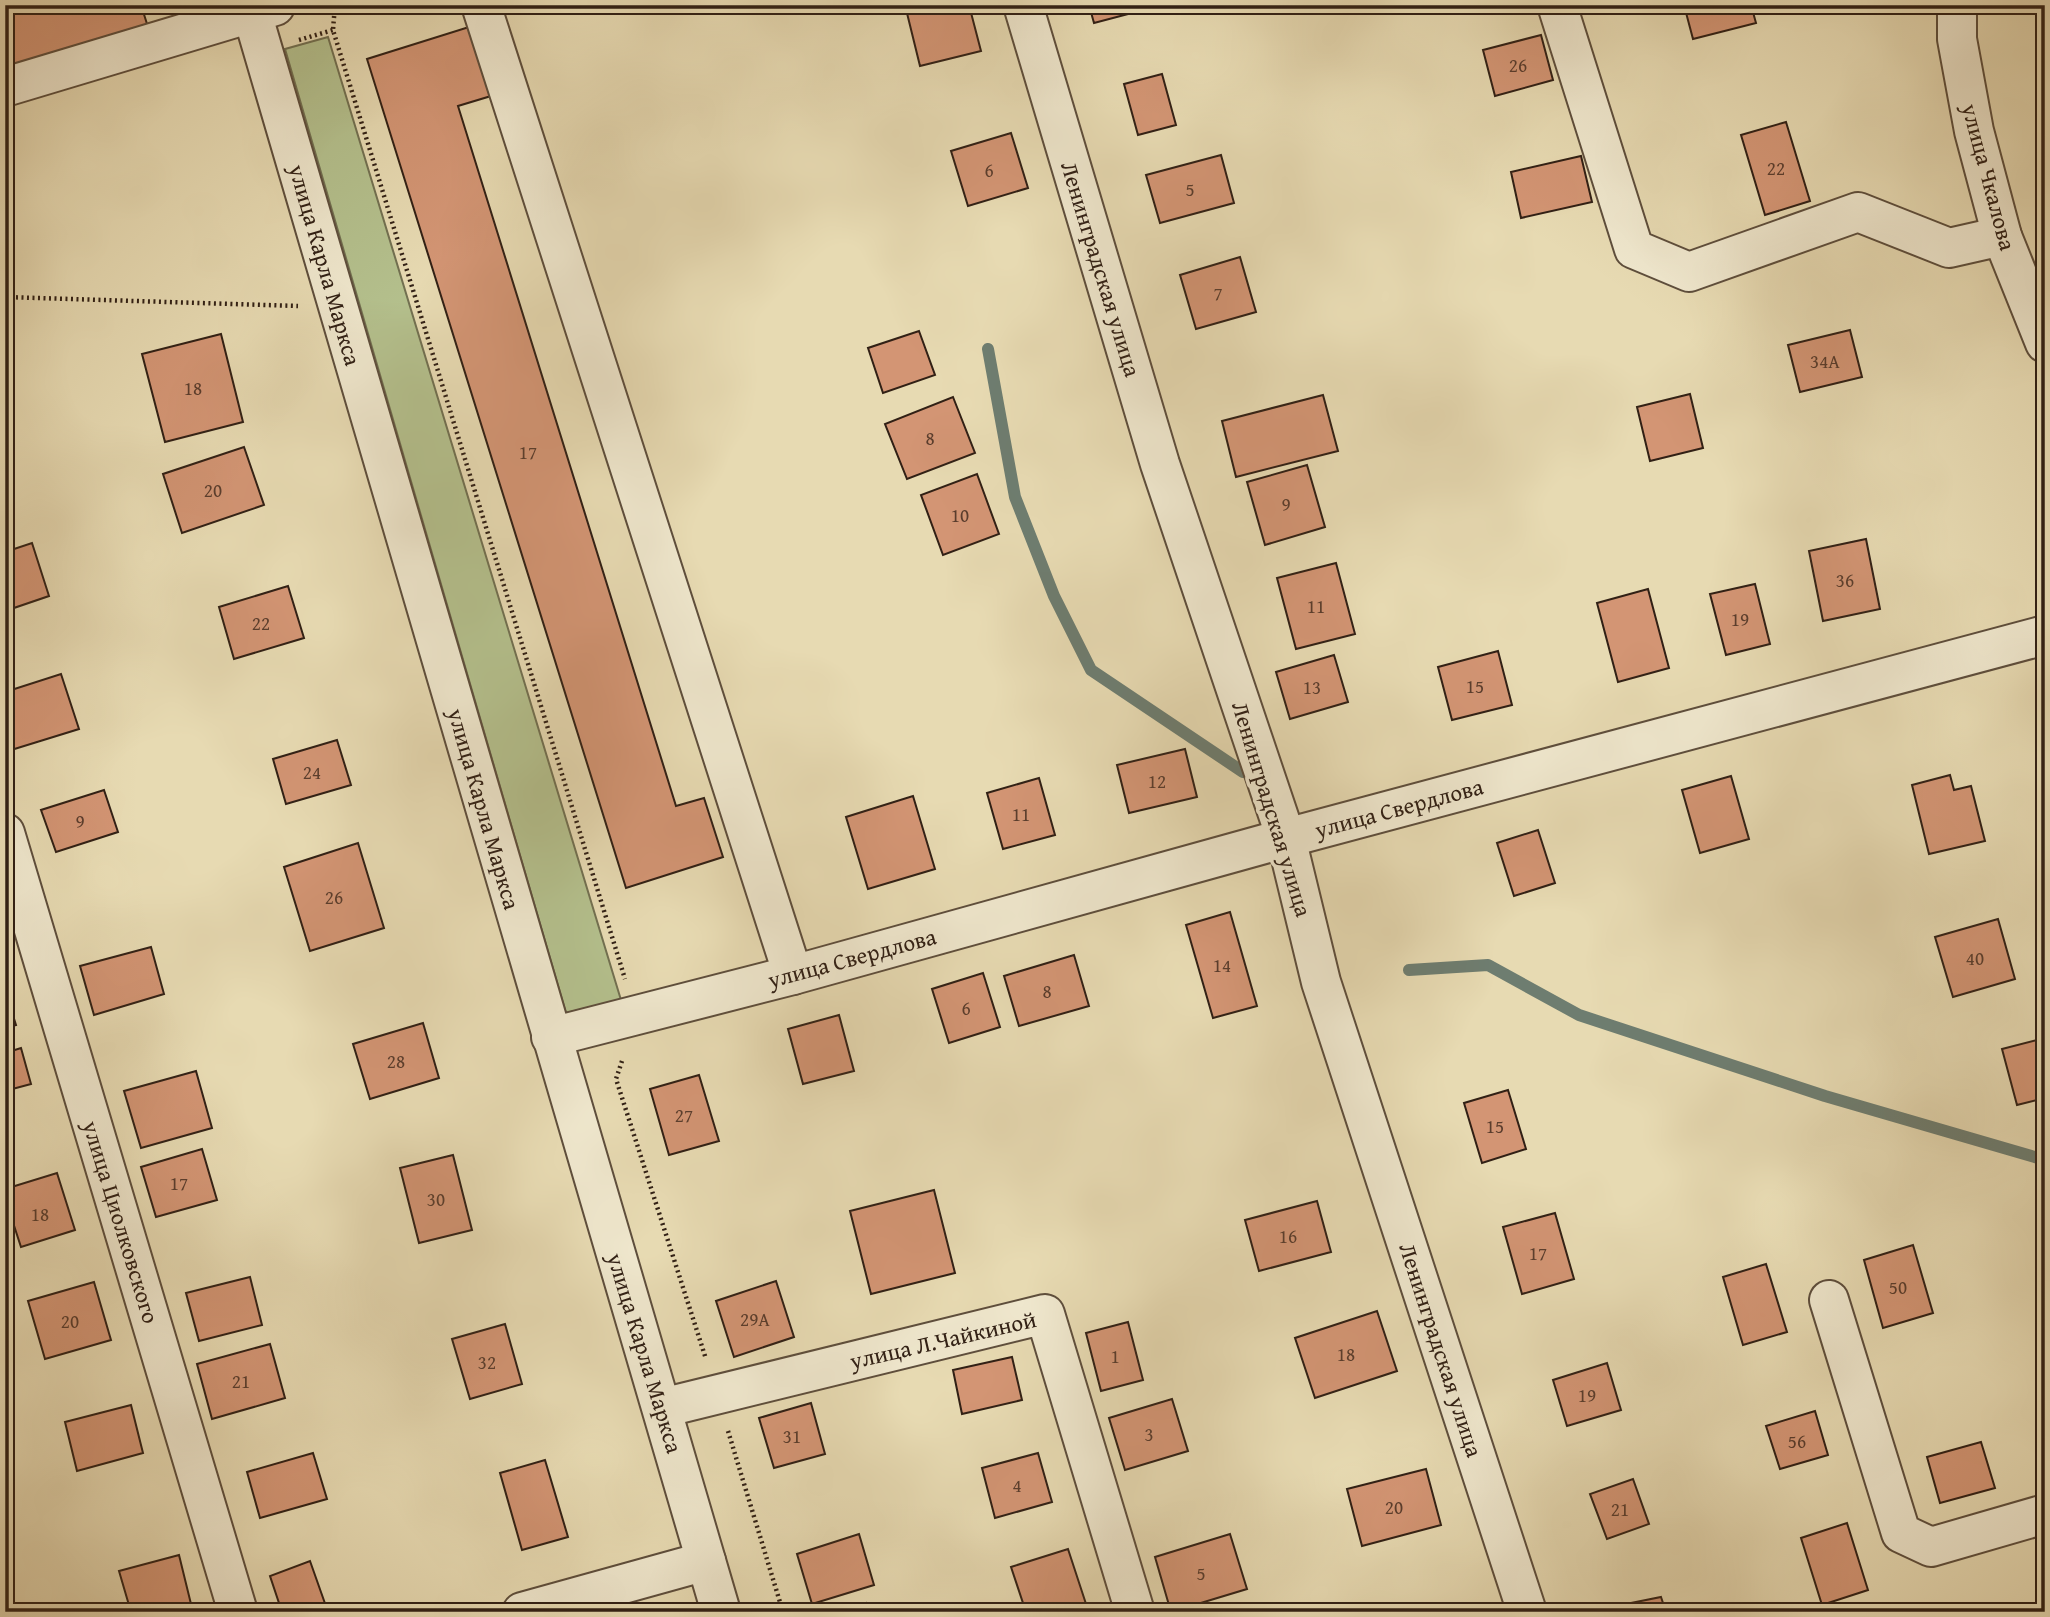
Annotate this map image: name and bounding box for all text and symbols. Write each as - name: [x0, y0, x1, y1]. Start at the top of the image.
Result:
- house number: 26: [1509, 51, 1527, 79]
- street label: улица Чкалова: [1954, 99, 2025, 254]
- house number: 22: [1767, 154, 1785, 182]
- house number: 6: [984, 156, 994, 184]
- street label: Ленинградская улица: [1053, 157, 1150, 381]
- street label: улица Карла Маркса: [281, 159, 370, 369]
- house number: 5: [1185, 175, 1195, 203]
- house number: 7: [1213, 279, 1223, 307]
- house number: 34А: [1810, 347, 1840, 375]
- house number: 18: [184, 374, 202, 402]
- house number: 8: [925, 424, 935, 452]
- house number: 17: [519, 438, 537, 466]
- house number: 20: [204, 476, 222, 504]
- house number: 9: [1281, 490, 1291, 518]
- house number: 10: [951, 501, 969, 529]
- house number: 36: [1836, 566, 1854, 594]
- house number: 11: [1307, 592, 1325, 620]
- house number: 19: [1731, 605, 1749, 633]
- house number: 22: [252, 609, 270, 637]
- house number: 15: [1466, 672, 1484, 700]
- house number: 13: [1303, 673, 1321, 701]
- street label: Ленинградская улица: [1224, 697, 1321, 921]
- street label: улица Карла Маркса: [440, 703, 529, 913]
- house number: 24: [303, 758, 321, 786]
- house number: 12: [1148, 767, 1166, 795]
- street label: улица Свердлова: [1310, 769, 1487, 846]
- house number: 11: [1012, 800, 1030, 828]
- house number: 9: [75, 807, 85, 835]
- house number: 26: [325, 883, 343, 911]
- street label: улица Свердлова: [763, 919, 940, 996]
- house number: 40: [1966, 944, 1984, 972]
- house number: 14: [1213, 951, 1231, 979]
- house number: 8: [1042, 977, 1052, 1005]
- house number: 6: [961, 994, 971, 1022]
- house number: 28: [387, 1047, 405, 1075]
- house number: 27: [675, 1101, 693, 1129]
- house number: 15: [1486, 1112, 1504, 1140]
- street label: улица Циолковского: [75, 1115, 168, 1327]
- house number: 17: [170, 1169, 188, 1197]
- house number: 30: [427, 1185, 445, 1213]
- house number: 18: [31, 1200, 49, 1228]
- house number: 16: [1279, 1222, 1297, 1250]
- street label: Ленинградская улица: [1391, 1239, 1492, 1461]
- house number: 17: [1529, 1239, 1547, 1267]
- street label: улица Карла Маркса: [599, 1248, 692, 1457]
- house number: 50: [1889, 1273, 1907, 1301]
- street label: улица Л.Чайкиной: [845, 1302, 1040, 1377]
- house number: 29А: [740, 1305, 770, 1333]
- house number: 20: [61, 1307, 79, 1335]
- house number: 18: [1337, 1340, 1355, 1368]
- house number: 1: [1110, 1342, 1120, 1370]
- house number: 32: [478, 1348, 496, 1376]
- house number: 21: [232, 1367, 250, 1395]
- house number: 19: [1578, 1381, 1596, 1409]
- house number: 3: [1144, 1420, 1154, 1448]
- house number: 31: [783, 1422, 801, 1450]
- house number: 56: [1788, 1427, 1806, 1455]
- house number: 4: [1012, 1471, 1022, 1499]
- house number: 20: [1385, 1493, 1403, 1521]
- house number: 21: [1611, 1495, 1629, 1523]
- house number: 5: [1196, 1559, 1206, 1587]

